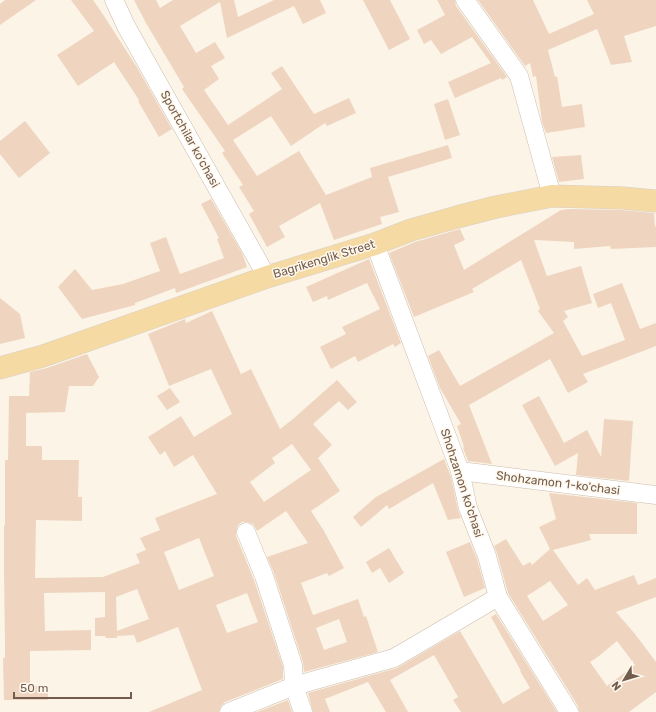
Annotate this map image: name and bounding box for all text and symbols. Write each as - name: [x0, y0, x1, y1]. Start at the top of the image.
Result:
- street label: Sportchilar ko‘chasi: [158, 88, 223, 190]
- street label: Bagrikenglik Street: [271, 237, 377, 281]
- street label: Shohzamon ko'chasi: [438, 427, 486, 539]
- street label: Shohzamon 1-ko'chasi: [495, 468, 621, 498]
- north arrow: [604, 660, 644, 700]
- scale bar: [14, 674, 131, 700]
- text: N: [609, 679, 624, 693]
- text: 50 m: [20, 681, 48, 695]

